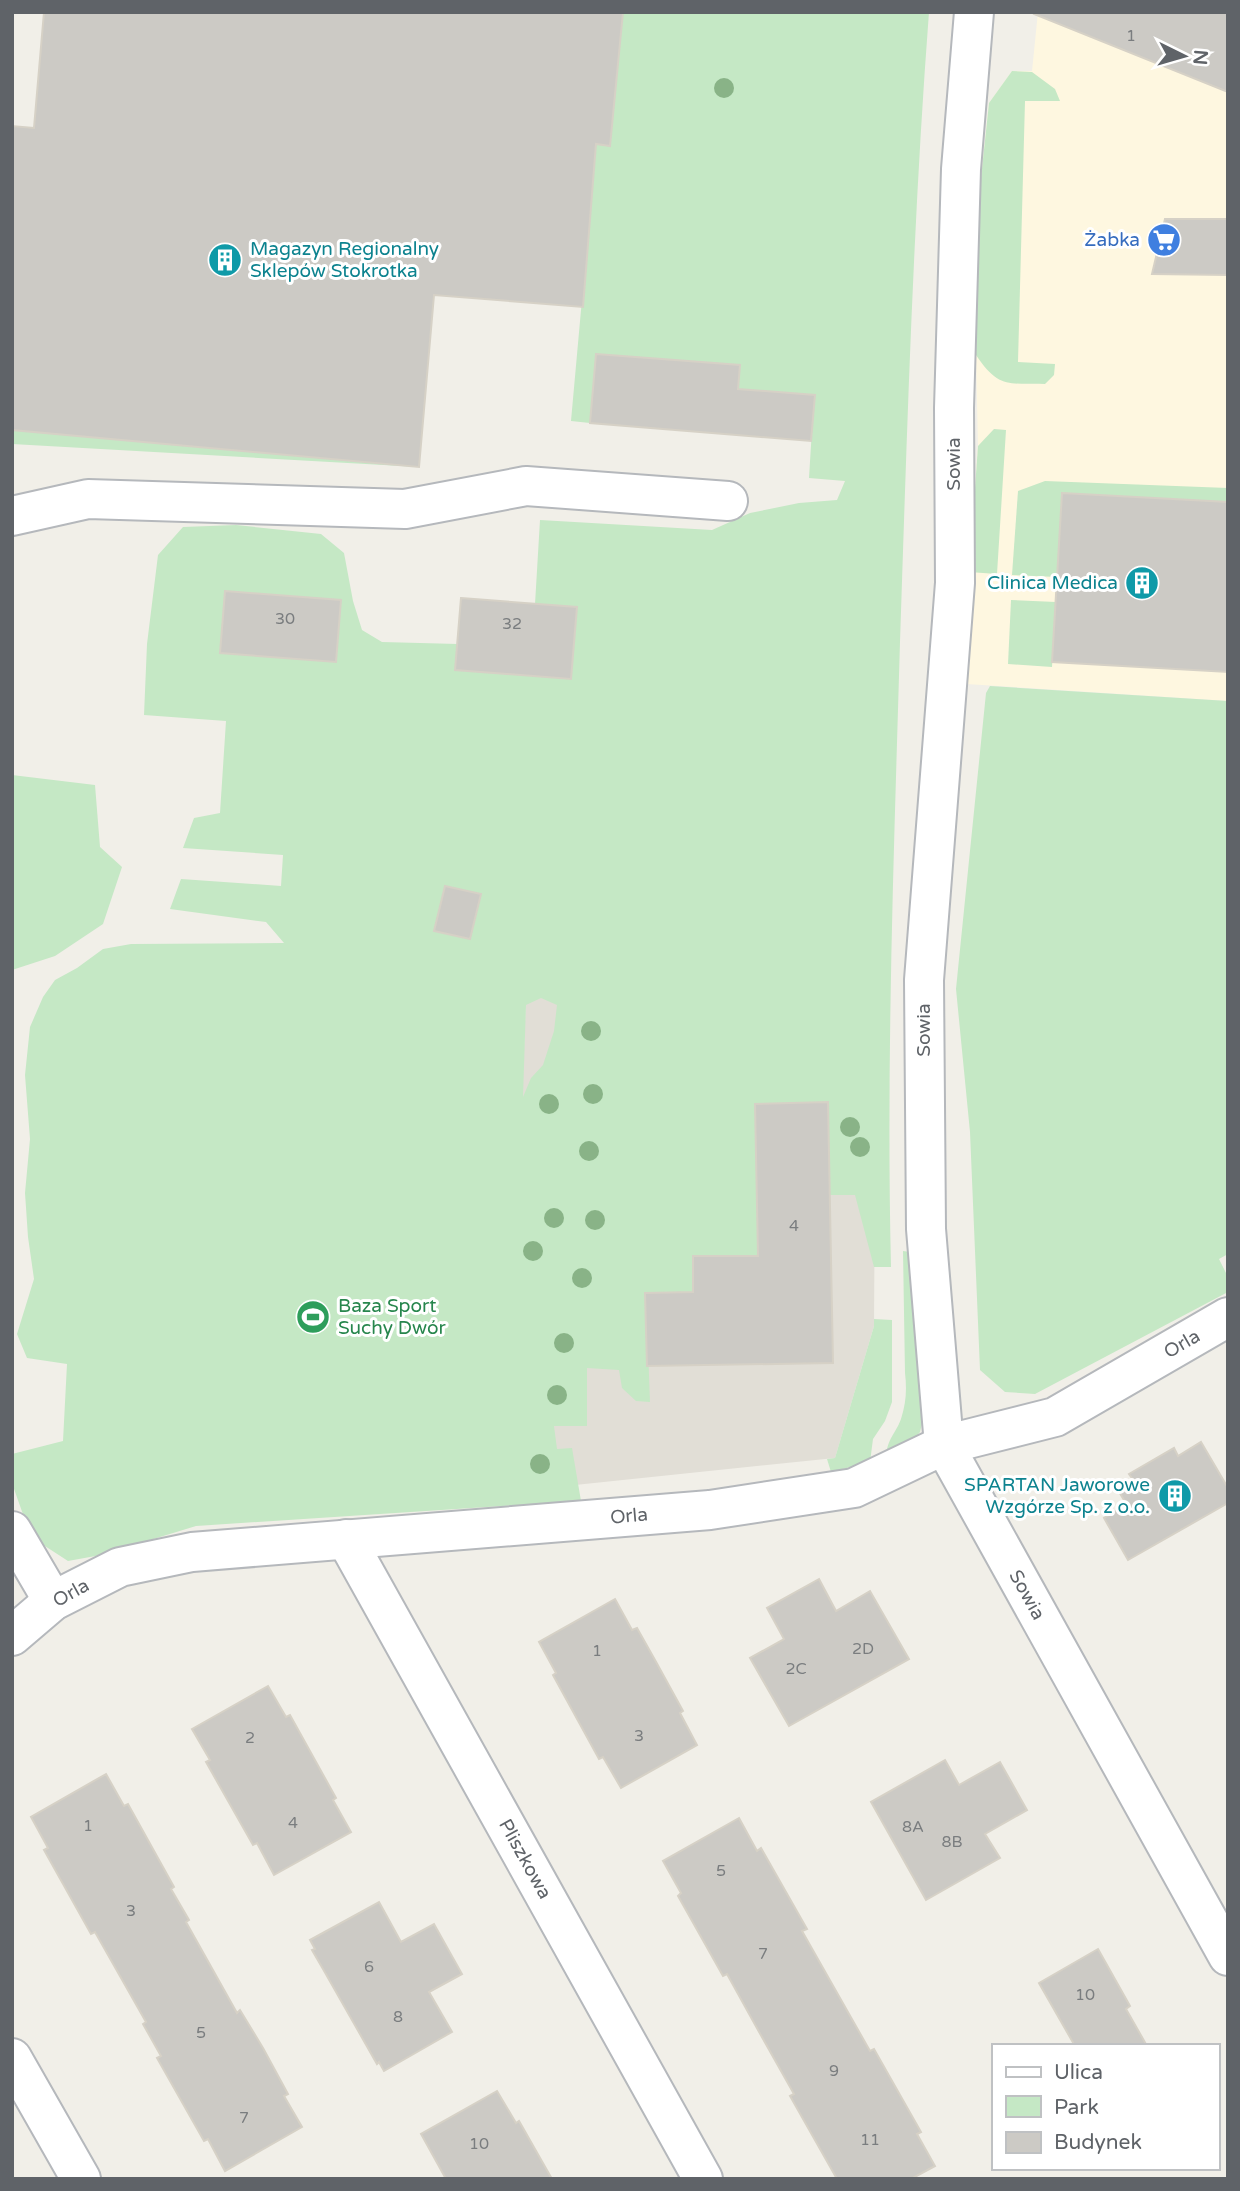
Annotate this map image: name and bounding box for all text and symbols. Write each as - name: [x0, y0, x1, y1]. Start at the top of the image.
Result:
- north arrow: [1149, 21, 1219, 91]
- house number: 1: [1126, 26, 1136, 46]
- text: N: [1188, 49, 1212, 66]
- supermarket icon: Żabka: [1145, 221, 1183, 259]
- place label: Żabka: [1084, 229, 1140, 251]
- place label: Magazyn Regionalny Sklepów Stokrotka: [250, 238, 439, 282]
- building icon: Magazyn Regionalny Sklepów Stokrotka: [206, 241, 244, 279]
- street label: Sowia: [943, 437, 965, 491]
- building icon: Clinica Medica: [1123, 564, 1161, 602]
- place label: Clinica Medica: [987, 572, 1118, 594]
- house number: 30: [275, 609, 295, 629]
- house number: 32: [502, 614, 522, 634]
- street label: Sowia: [913, 1003, 935, 1057]
- house number: 4: [789, 1216, 799, 1236]
- place label: Baza Sport Suchy Dwór: [338, 1295, 447, 1339]
- sports icon: Baza Sport Suchy Dwór: [294, 1298, 332, 1336]
- street label: Orla: [1160, 1325, 1204, 1363]
- place label: SPARTAN Jaworowe Wzgórze Sp. z o.o.: [964, 1474, 1150, 1518]
- building icon: SPARTAN Jaworowe Wzgórze Sp. z o.o.: [1156, 1477, 1194, 1515]
- street label: Orla: [609, 1503, 649, 1529]
- street label: Sowia: [1004, 1566, 1050, 1624]
- street label: Orla: [49, 1574, 93, 1612]
- house number: 2D: [852, 1639, 874, 1659]
- house number: 1: [592, 1641, 602, 1661]
- house number: 2C: [785, 1659, 807, 1679]
- house number: 3: [634, 1726, 644, 1746]
- house number: 2: [245, 1728, 255, 1748]
- house number: 4: [288, 1813, 298, 1833]
- street label: Pliszkowa: [494, 1815, 556, 1903]
- house number: 1: [83, 1816, 93, 1836]
- house number: 8A: [902, 1817, 924, 1837]
- house number: 8B: [941, 1832, 963, 1852]
- house number: 5: [716, 1861, 726, 1881]
- house number: 3: [126, 1901, 136, 1921]
- house number: 7: [758, 1944, 768, 1964]
- house number: 6: [364, 1957, 374, 1977]
- house number: 10: [1075, 1985, 1095, 2005]
- house number: 8: [393, 2007, 403, 2027]
- house number: 5: [196, 2023, 206, 2043]
- legend: [992, 2044, 1219, 2170]
- text: Ulica: [1054, 2060, 1103, 2085]
- house number: 9: [829, 2061, 839, 2081]
- text: Park: [1054, 2095, 1099, 2120]
- house number: 7: [239, 2108, 249, 2128]
- house number: 11: [860, 2130, 880, 2150]
- text: Budynek: [1054, 2130, 1142, 2155]
- house number: 10: [469, 2134, 489, 2154]

